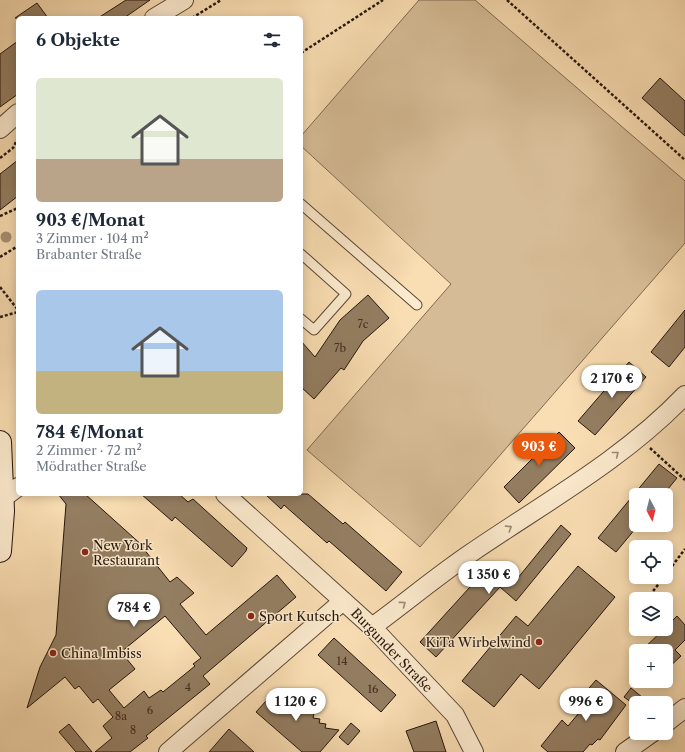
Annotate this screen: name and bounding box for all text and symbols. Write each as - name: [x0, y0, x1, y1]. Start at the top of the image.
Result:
- icon: filters: [261, 29, 283, 51]
- text: 6 Objekte: [36, 30, 120, 50]
- icon: home: [124, 104, 196, 176]
- text: 903 €/Monat: [36, 210, 145, 230]
- text: 3 Zimmer · 104 m²: [36, 230, 149, 246]
- text: Brabanter Straße: [36, 246, 142, 262]
- icon: home: [124, 316, 196, 388]
- house number: 7c: [357, 317, 369, 331]
- house number: 7b: [334, 341, 346, 355]
- pin: 2 170 €: [575, 365, 649, 399]
- text: 2 170 €: [590, 370, 634, 386]
- text: 784 €/Monat: [36, 422, 144, 442]
- pin: 903 €: [511, 433, 567, 467]
- text: 903 €: [522, 438, 556, 454]
- text: 2 Zimmer · 72 m²: [36, 442, 142, 458]
- one-way arrow: [611, 452, 618, 459]
- text: Mödrather Straße: [36, 458, 147, 474]
- north arrow: [629, 488, 673, 532]
- map controls: [629, 488, 673, 740]
- one-way arrow: [505, 526, 512, 533]
- place label: New York Restaurant: [93, 537, 160, 568]
- button: locate: [629, 540, 673, 584]
- marker: New York Restaurant: [80, 547, 90, 557]
- pin: 1 350 €: [452, 561, 526, 595]
- text: 1 350 €: [467, 566, 511, 582]
- button: layers: [629, 592, 673, 636]
- pin: 784 €: [106, 594, 162, 628]
- text: 784 €: [117, 599, 151, 615]
- one-way arrow: [399, 602, 406, 609]
- street label: Burgunder Straße: [348, 605, 436, 695]
- place label: Sport Kutsch: [259, 608, 340, 624]
- marker: Sport Kutsch: [246, 611, 256, 621]
- place label: KiTa Wirbelwind: [426, 634, 531, 650]
- marker: KiTa Wirbelwind: [534, 637, 544, 647]
- button: +: [629, 644, 673, 688]
- place label: China Imbiss: [61, 645, 142, 661]
- marker: China Imbiss: [48, 648, 58, 658]
- house number: 14: [337, 654, 347, 668]
- house number: 4: [185, 680, 191, 694]
- house number: 16: [367, 682, 379, 696]
- pin: 1 120 €: [259, 688, 333, 722]
- pin: 996 €: [558, 688, 614, 722]
- text: 1 120 €: [275, 693, 317, 709]
- text: 996 €: [569, 693, 603, 709]
- button: −: [629, 696, 673, 740]
- house number: 6: [147, 703, 154, 717]
- house number: 8a: [115, 709, 127, 723]
- house number: 8: [130, 723, 136, 737]

